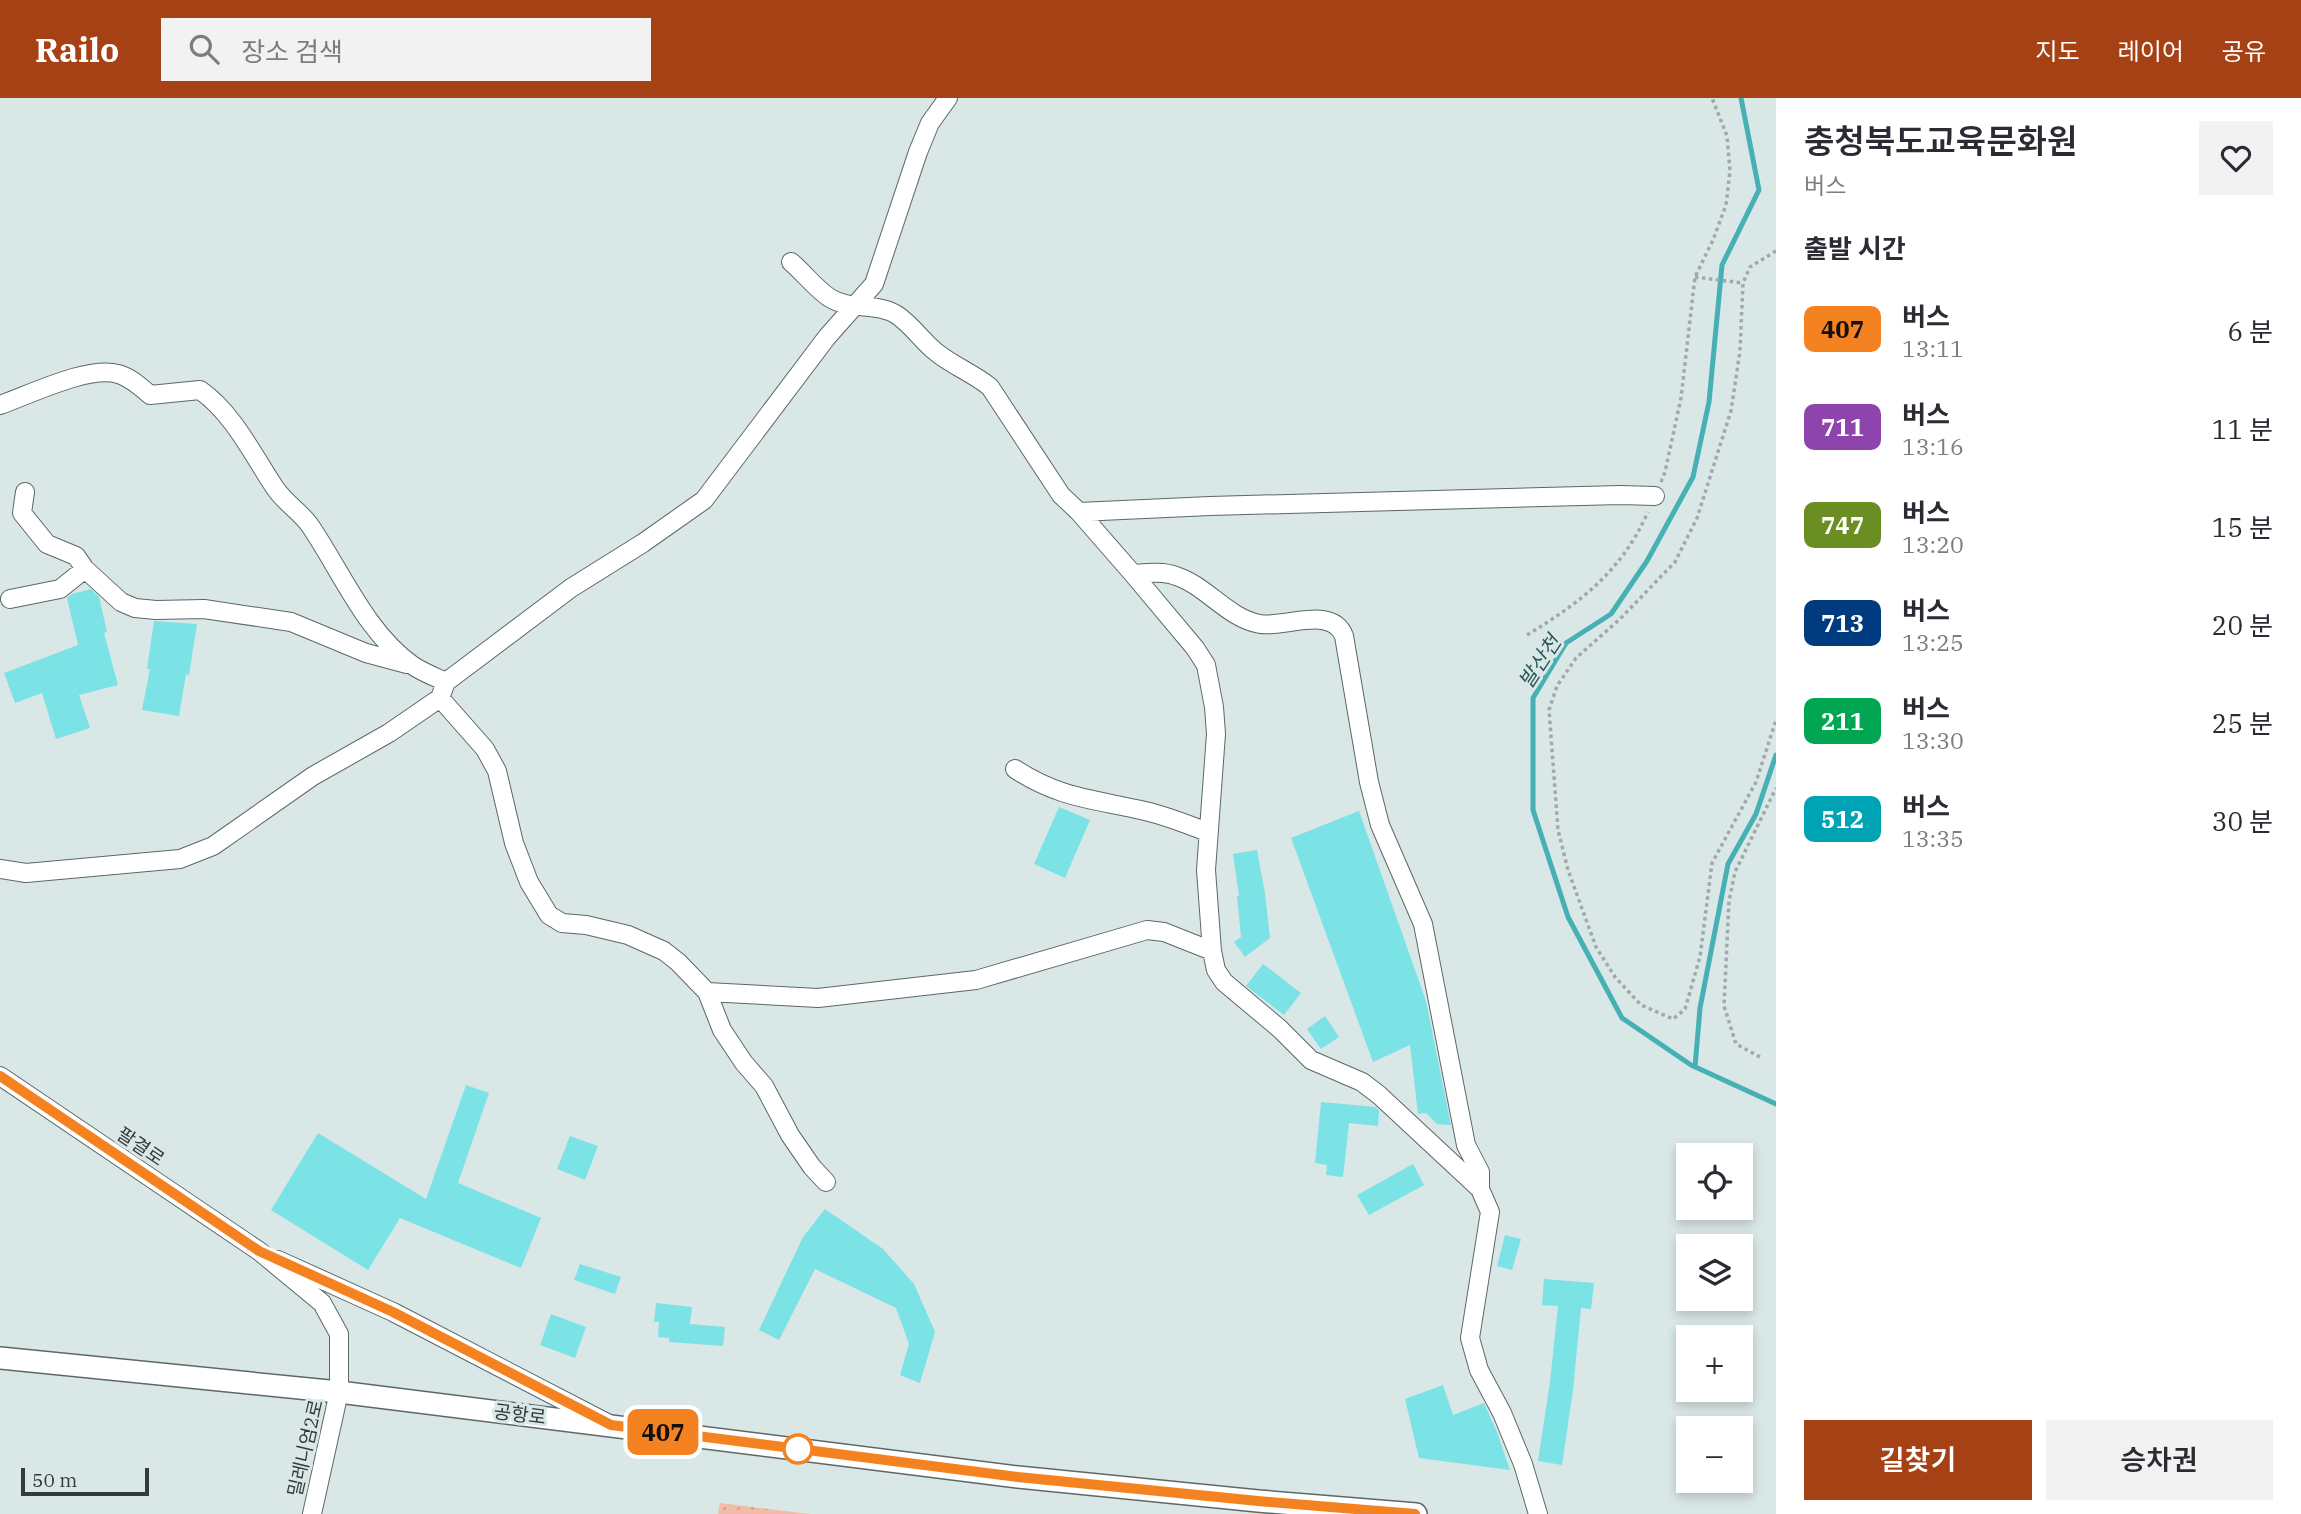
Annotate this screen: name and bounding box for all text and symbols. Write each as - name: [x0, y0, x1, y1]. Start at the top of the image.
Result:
- search box: [161, 18, 651, 81]
- text: Railo: [35, 28, 119, 71]
- icon: search: [185, 30, 223, 68]
- text: 장소 검색: [241, 34, 343, 68]
- text: 지도: [2035, 35, 2080, 67]
- text: 레이어: [2118, 35, 2184, 67]
- text: 공유: [2222, 35, 2266, 67]
- text: 충청북도교육문화원: [1804, 119, 2077, 162]
- button: heart: [2199, 121, 2273, 195]
- text: 버스: [1804, 170, 1846, 200]
- text: 출발 시간: [1804, 231, 1906, 265]
- text: 버스: [1902, 299, 1950, 333]
- text: 407: [1821, 313, 1864, 345]
- text: 6 분: [2227, 314, 2273, 348]
- text: 13:11: [1902, 333, 1964, 363]
- text: 버스: [1902, 397, 1950, 431]
- text: 711: [1821, 411, 1864, 443]
- text: 11 분: [2212, 412, 2273, 446]
- text: 13:16: [1902, 431, 1964, 461]
- text: 버스: [1902, 495, 1950, 529]
- text: 747: [1821, 509, 1864, 541]
- text: 15 분: [2212, 510, 2273, 544]
- text: 13:20: [1902, 529, 1964, 559]
- text: 버스: [1902, 593, 1950, 627]
- text: 713: [1821, 607, 1864, 639]
- text: 20 분: [2212, 608, 2273, 642]
- water label: 발산천: [1512, 627, 1568, 693]
- text: 13:25: [1902, 627, 1964, 657]
- text: 버스: [1902, 691, 1950, 725]
- text: 211: [1821, 705, 1864, 737]
- text: 25 분: [2212, 706, 2273, 740]
- text: 13:30: [1902, 725, 1964, 755]
- text: 버스: [1902, 789, 1950, 823]
- text: 512: [1821, 803, 1864, 835]
- text: 30 분: [2212, 804, 2273, 838]
- text: 13:35: [1902, 823, 1964, 853]
- street label: 팔결로: [113, 1121, 169, 1171]
- map controls: [1676, 1143, 1753, 1493]
- button: locate: [1676, 1143, 1753, 1220]
- button: layers: [1676, 1234, 1753, 1311]
- button: +: [1676, 1325, 1753, 1402]
- street label: 밀레니엄2로: [282, 1397, 328, 1499]
- street label: 공항로: [493, 1399, 547, 1429]
- line badge: 407: [623, 1409, 703, 1455]
- text: 407: [641, 1416, 685, 1448]
- button: −: [1676, 1416, 1753, 1493]
- button: 길찾기: [1804, 1420, 2032, 1500]
- button: 승차권: [2046, 1420, 2273, 1500]
- unlabelled marker: [783, 1434, 813, 1464]
- scale bar: [21, 1465, 149, 1497]
- text: 50 m: [32, 1468, 77, 1492]

